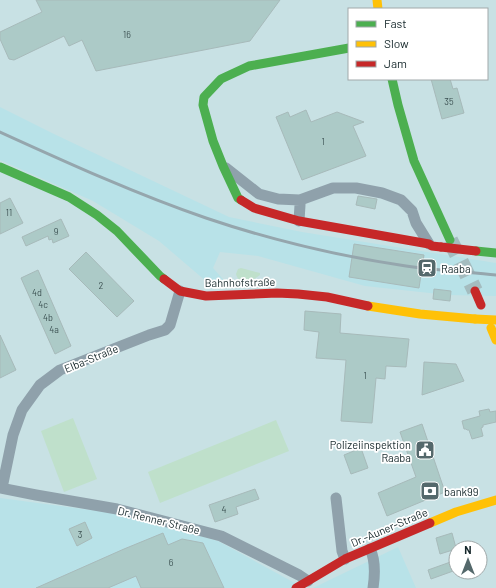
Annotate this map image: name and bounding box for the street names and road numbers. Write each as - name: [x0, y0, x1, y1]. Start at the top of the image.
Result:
- street label: Bahnhofstraße: [205, 275, 276, 289]
- street label: Elba-Straße: [62, 341, 120, 375]
- street label: Dr. Renner Straße: [117, 504, 202, 537]
- street label: Dr.-Auner-Straße: [349, 505, 429, 549]

